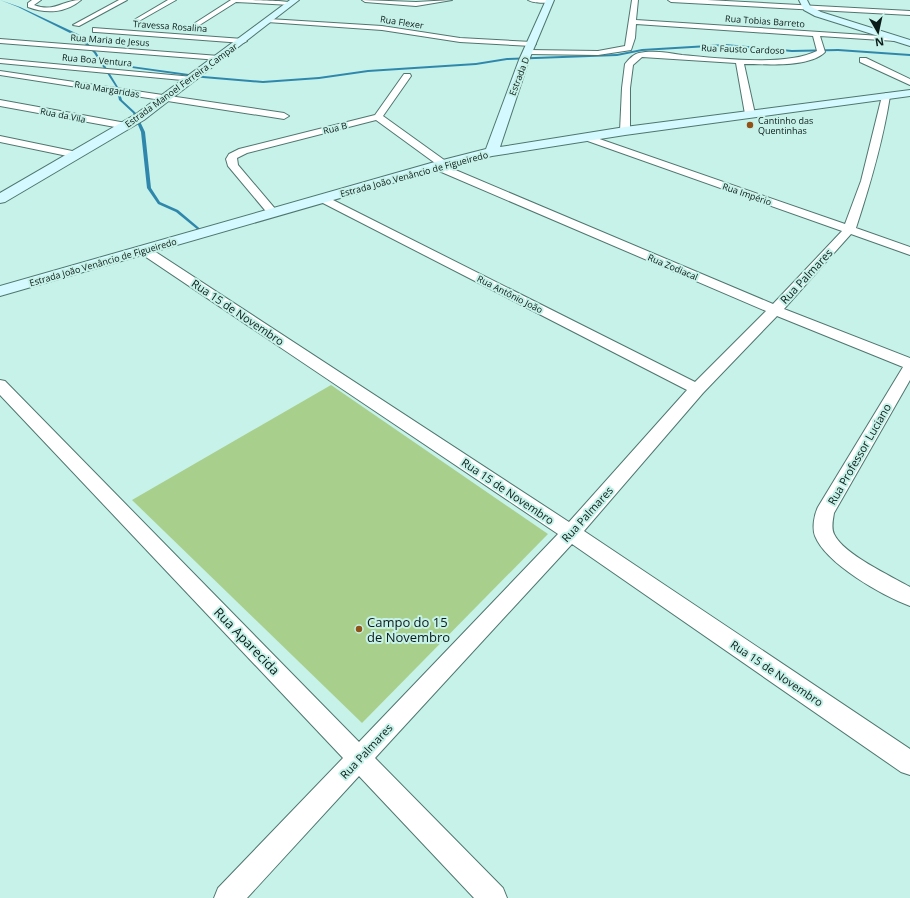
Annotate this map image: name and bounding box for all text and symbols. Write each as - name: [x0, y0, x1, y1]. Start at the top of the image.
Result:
- street label: Rua Flexer: [379, 12, 425, 32]
- street label: Rua Tobias Barreto: [725, 12, 805, 30]
- north arrow: [858, 12, 898, 52]
- street label: Travessa Rosalina: [132, 17, 208, 35]
- street label: Rua Maria de Jesus: [70, 31, 150, 49]
- text: N: [874, 34, 885, 50]
- street label: Estrada Manoel Ferreira Campar: [122, 39, 240, 130]
- street label: Rua Fausto Cardoso: [701, 41, 785, 57]
- street label: Rua Boa Ventura: [61, 50, 133, 70]
- street label: Estrada D: [506, 55, 532, 97]
- street label: Rua Margaridas: [73, 77, 141, 101]
- street label: Rua da Vila: [39, 104, 87, 126]
- place label: Cantinho das Quentinhas: [758, 114, 813, 137]
- street label: Rua B: [322, 119, 349, 137]
- marker: Cantinho das Quentinhas: [745, 120, 755, 130]
- street label: Estrada João Venâncio de Figueiredo: [339, 148, 489, 200]
- street label: Rua Império: [721, 180, 773, 208]
- street label: Estrada João Venâncio de Figueiredo: [28, 235, 178, 289]
- street label: Rua Palmares: [777, 245, 835, 307]
- street label: Rua Zodiacal: [646, 251, 700, 283]
- street label: Rua Antônio João: [475, 272, 545, 316]
- street label: Rua 15 de Novembro: [189, 275, 287, 349]
- street label: Rua Professor Luciano: [824, 400, 894, 507]
- street label: Rua 15 de Novembro: [459, 454, 557, 528]
- street label: Rua Palmares: [558, 483, 616, 545]
- street label: Rua Aparecida: [210, 603, 284, 679]
- place label: Campo do 15 de Novembro: [367, 613, 450, 646]
- marker: Campo do 15 de Novembro: [354, 624, 364, 634]
- street label: Rua 15 de Novembro: [728, 636, 826, 710]
- street label: Rua Palmares: [337, 720, 395, 782]

